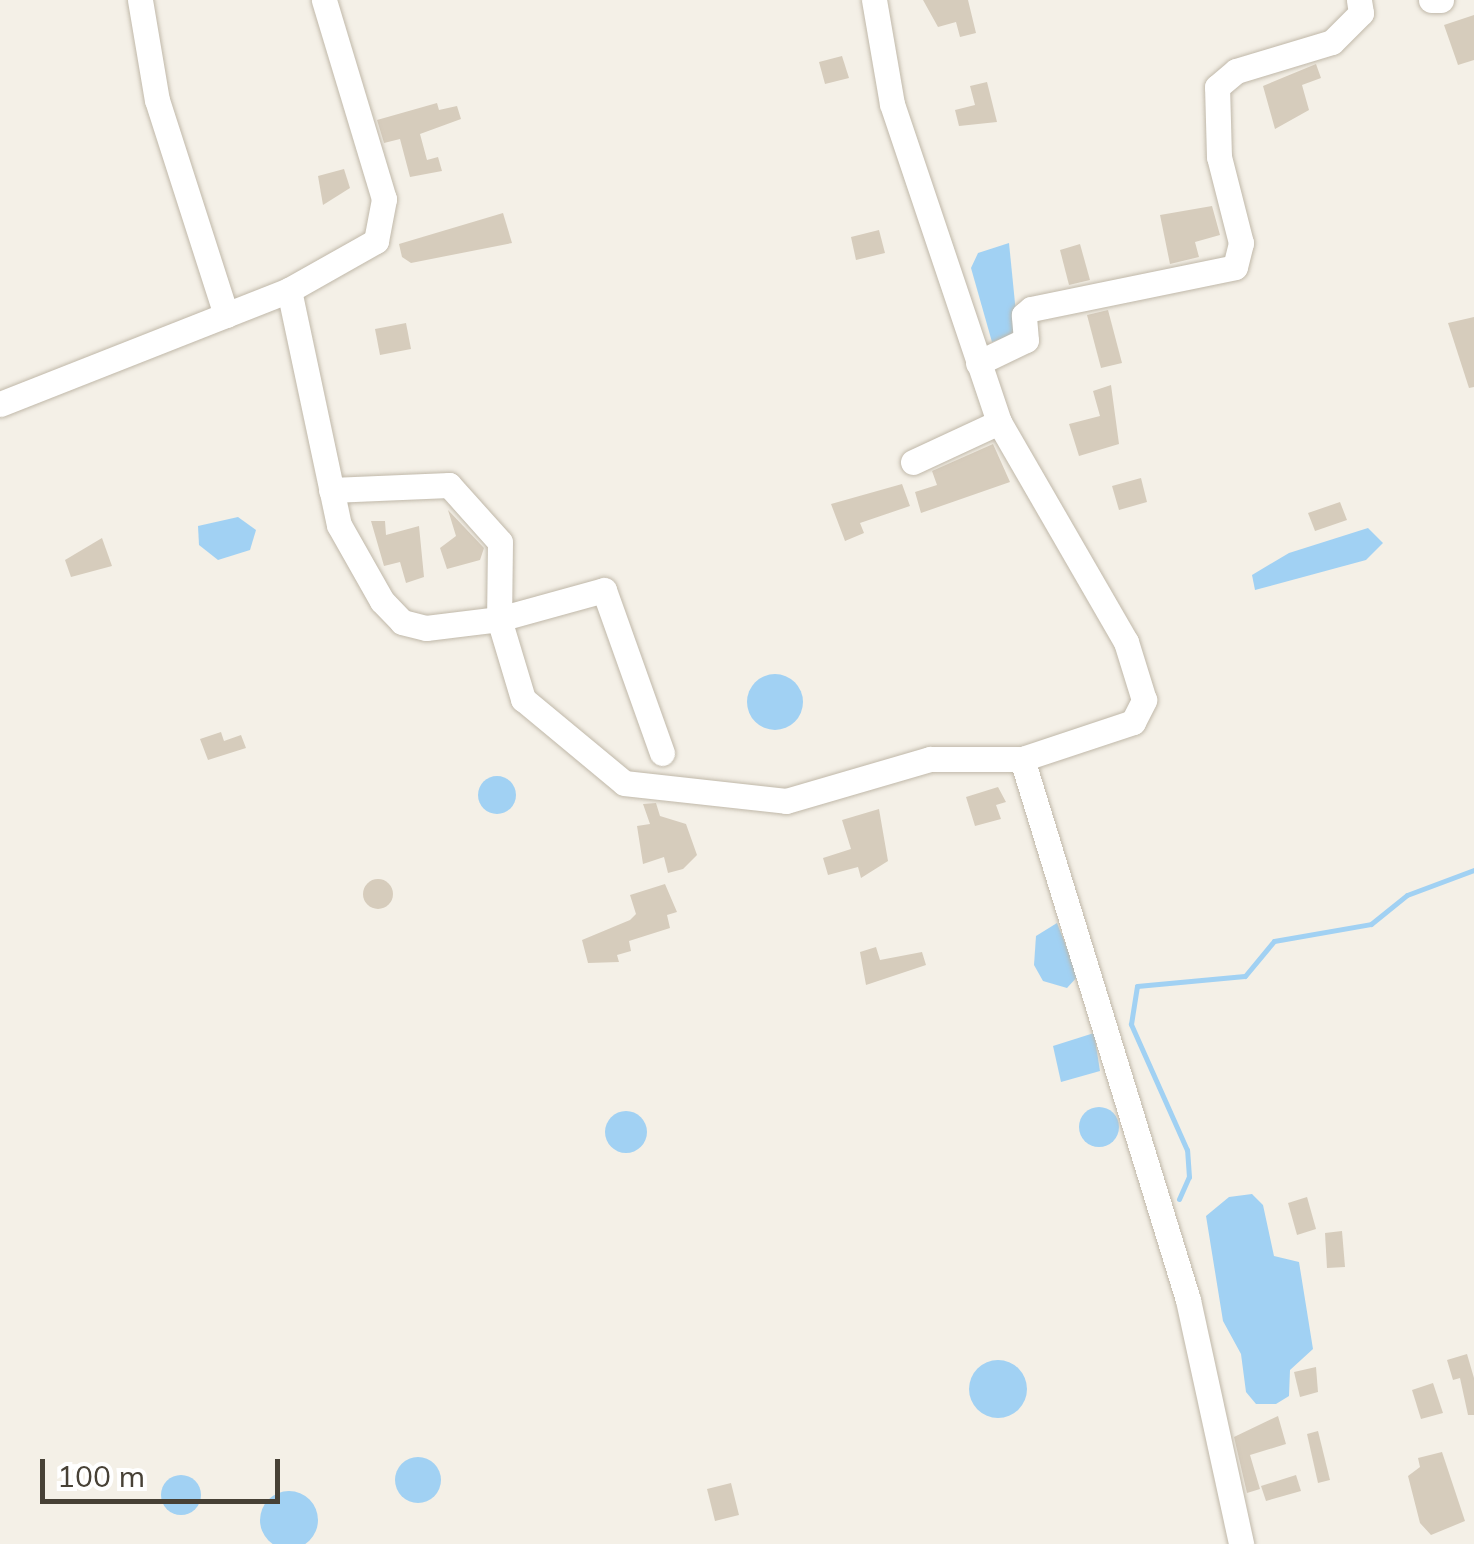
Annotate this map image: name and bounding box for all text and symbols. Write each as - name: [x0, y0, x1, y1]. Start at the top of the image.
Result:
- scale bar: [45, 1439, 285, 1501]
- text: 100 m: [57, 1457, 145, 1495]

